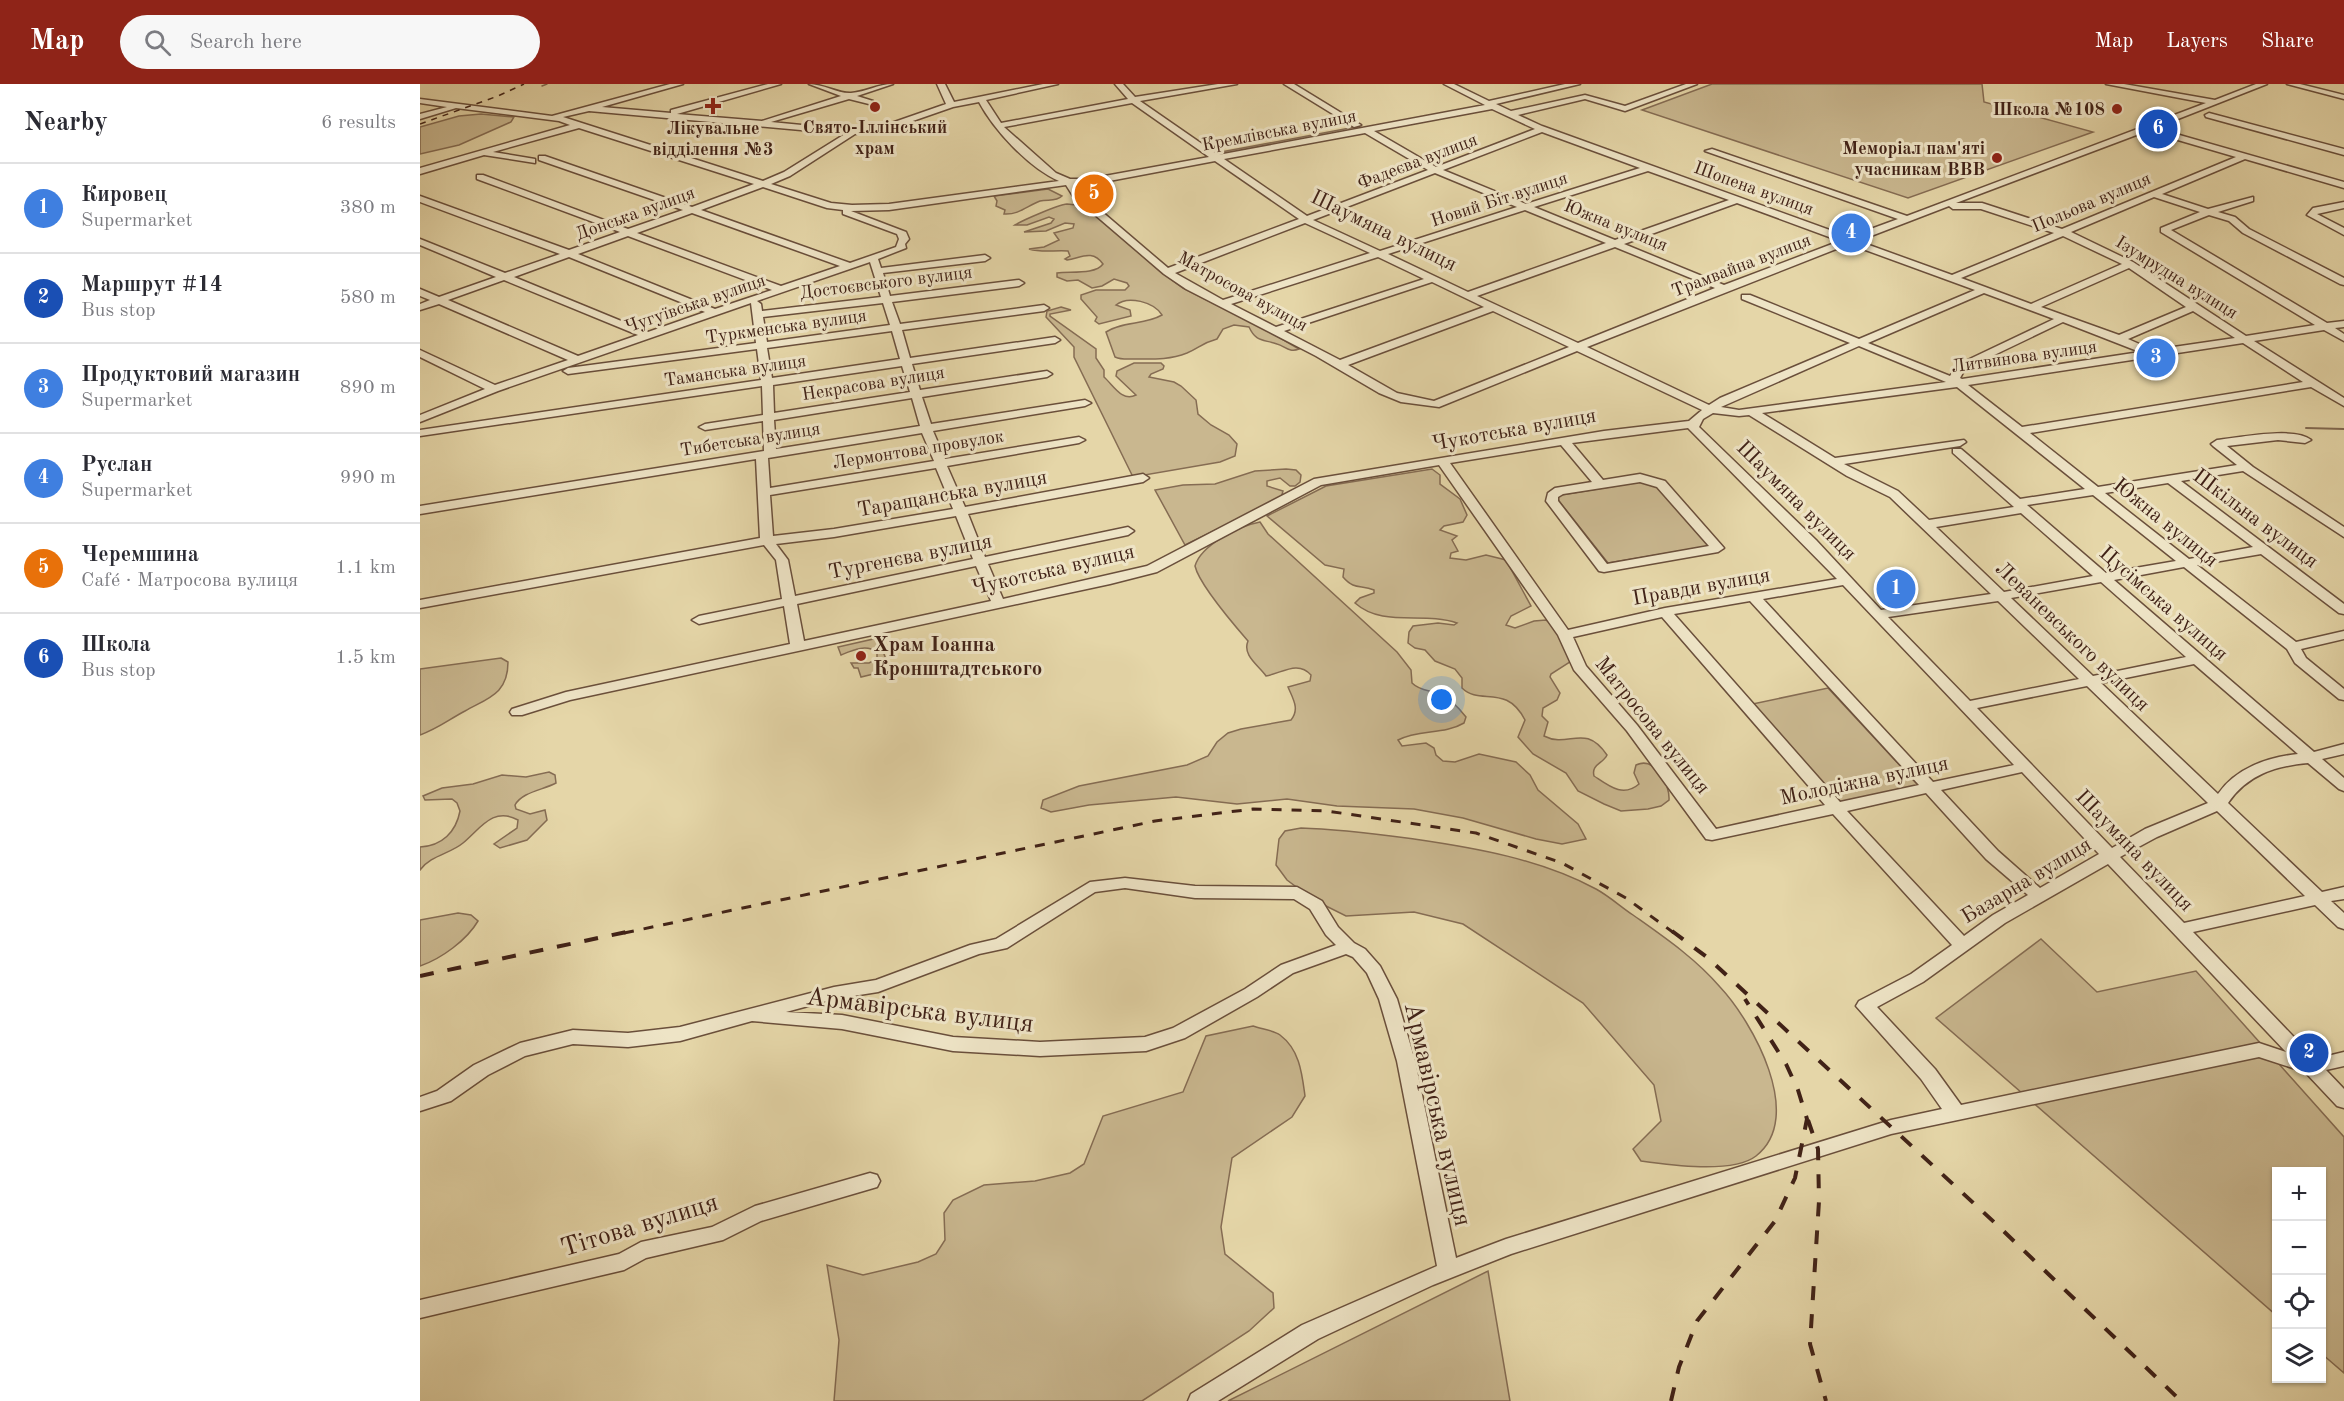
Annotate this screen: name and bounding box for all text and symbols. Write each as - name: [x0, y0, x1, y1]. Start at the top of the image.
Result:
- search box: [120, 15, 540, 69]
- icon: search: [141, 26, 174, 59]
- text: Map: [30, 28, 84, 56]
- text: Search here: [189, 31, 302, 53]
- text: Map: [2094, 31, 2133, 52]
- text: Layers: [2166, 31, 2228, 52]
- text: Share: [2261, 31, 2314, 52]
- marker: Лікувальне відділення №3: [704, 97, 722, 115]
- marker: Свято-Іллінський храм: [868, 100, 882, 114]
- place label: Школа №108: [1992, 101, 2105, 119]
- marker: Школа №108: [2110, 102, 2124, 116]
- pin: 6: [2138, 106, 2178, 152]
- street label: Кремлівська вулиця: [1200, 107, 1358, 155]
- text: Nearby: [24, 110, 108, 136]
- text: 6 results: [321, 113, 396, 133]
- place label: Свято-Іллінський храм: [803, 119, 947, 158]
- place label: Лікувальне відділення №3: [653, 120, 773, 159]
- street label: Фадеєва вулиця: [1355, 131, 1480, 193]
- place label: Меморіал пам'яті учасникам ВВВ: [1842, 140, 1985, 179]
- marker: Меморіал пам'яті учасникам ВВВ: [1990, 151, 2004, 165]
- street label: Шопена вулиця: [1691, 159, 1816, 219]
- street label: Новий Біт вулиця: [1429, 169, 1570, 231]
- street label: Польова вулиця: [2029, 170, 2153, 236]
- pin: 5: [1074, 172, 1114, 216]
- text: Кировец: [81, 184, 167, 206]
- street label: Донська вулиця: [573, 184, 697, 244]
- street label: Шаумяна вулиця: [1307, 187, 1460, 276]
- street label: Южна вулиця: [1561, 197, 1670, 255]
- text: 1: [38, 198, 49, 218]
- text: 380 m: [340, 198, 396, 218]
- pin: 4: [1832, 210, 1870, 256]
- text: Supermarket: [81, 211, 192, 231]
- street label: Трамвайна вулиця: [1669, 231, 1813, 301]
- street label: Ізумрудна вулиця: [2112, 233, 2241, 323]
- street label: Матросова вулиця: [1175, 249, 1310, 335]
- street label: Достоєвського вулиця: [799, 263, 973, 302]
- street label: Чугуївська вулиця: [623, 271, 768, 336]
- text: Маршрут #14: [81, 274, 223, 296]
- text: 2: [38, 288, 49, 308]
- text: 580 m: [340, 288, 396, 308]
- text: Bus stop: [81, 301, 156, 321]
- street label: Туркменська вулиця: [704, 307, 868, 347]
- pin: 3: [2136, 336, 2176, 380]
- street label: Литвинова вулиця: [1950, 338, 2098, 376]
- street label: Таманська вулиця: [663, 352, 807, 390]
- text: Продуктовий магазин: [81, 364, 300, 386]
- street label: Некрасова вулиця: [801, 364, 946, 404]
- text: 3: [38, 378, 49, 398]
- text: 890 m: [340, 378, 396, 398]
- text: Supermarket: [81, 391, 192, 411]
- street label: Чукотська вулиця: [1431, 406, 1598, 455]
- street label: Тибетська вулиця: [679, 420, 822, 460]
- street label: Лермонтова провулок: [831, 428, 1005, 472]
- street label: Шаумяна вулиця: [1732, 437, 1860, 565]
- text: Руслан: [81, 454, 152, 476]
- street label: Шкільна вулиця: [2189, 465, 2322, 573]
- street label: Таращанська вулиця: [856, 467, 1049, 522]
- text: 4: [38, 468, 49, 488]
- text: 990 m: [340, 468, 396, 488]
- street label: Южна вулиця: [2109, 475, 2222, 572]
- text: Supermarket: [81, 481, 192, 501]
- street label: Тургенєва вулиця: [827, 531, 994, 584]
- street label: Чукотська вулиця: [970, 542, 1137, 599]
- street label: Цусімська вулиця: [2095, 543, 2231, 666]
- text: Черемшина: [81, 544, 199, 566]
- text: 5: [38, 558, 49, 578]
- text: 1.1 km: [335, 558, 396, 578]
- street label: Леваневського вулиця: [1991, 558, 2153, 716]
- street label: Правди вулиця: [1631, 565, 1772, 610]
- pin: 1: [1876, 566, 1916, 612]
- text: Café · Матросова вулиця: [81, 571, 298, 591]
- text: Школа: [81, 634, 151, 656]
- place label: Храм Іоанна Кронштадтського: [873, 635, 1042, 680]
- text: 6: [38, 648, 49, 668]
- text: 1.5 km: [335, 648, 396, 668]
- marker: Храм Іоанна Кронштадтського: [854, 649, 868, 663]
- street label: Матросова вулиця: [1590, 653, 1713, 798]
- text: Bus stop: [81, 661, 156, 681]
- your location: [1427, 685, 1456, 714]
- street label: Молодіжна вулиця: [1778, 753, 1950, 810]
- street label: Шаумяна вулиця: [2071, 786, 2197, 916]
- street label: Базарна вулиця: [1958, 834, 2096, 928]
- street label: Армавірська вулиця: [804, 984, 1035, 1038]
- street label: Армавірська вулиця: [1399, 1000, 1475, 1229]
- pin: 2: [2290, 1030, 2328, 1076]
- map controls: [2272, 1167, 2326, 1383]
- button: +: [2272, 1167, 2326, 1221]
- street label: Тітова вулиця: [558, 1190, 721, 1262]
- button: −: [2272, 1221, 2326, 1275]
- button: locate: [2272, 1275, 2326, 1329]
- button: layers: [2272, 1329, 2326, 1383]

